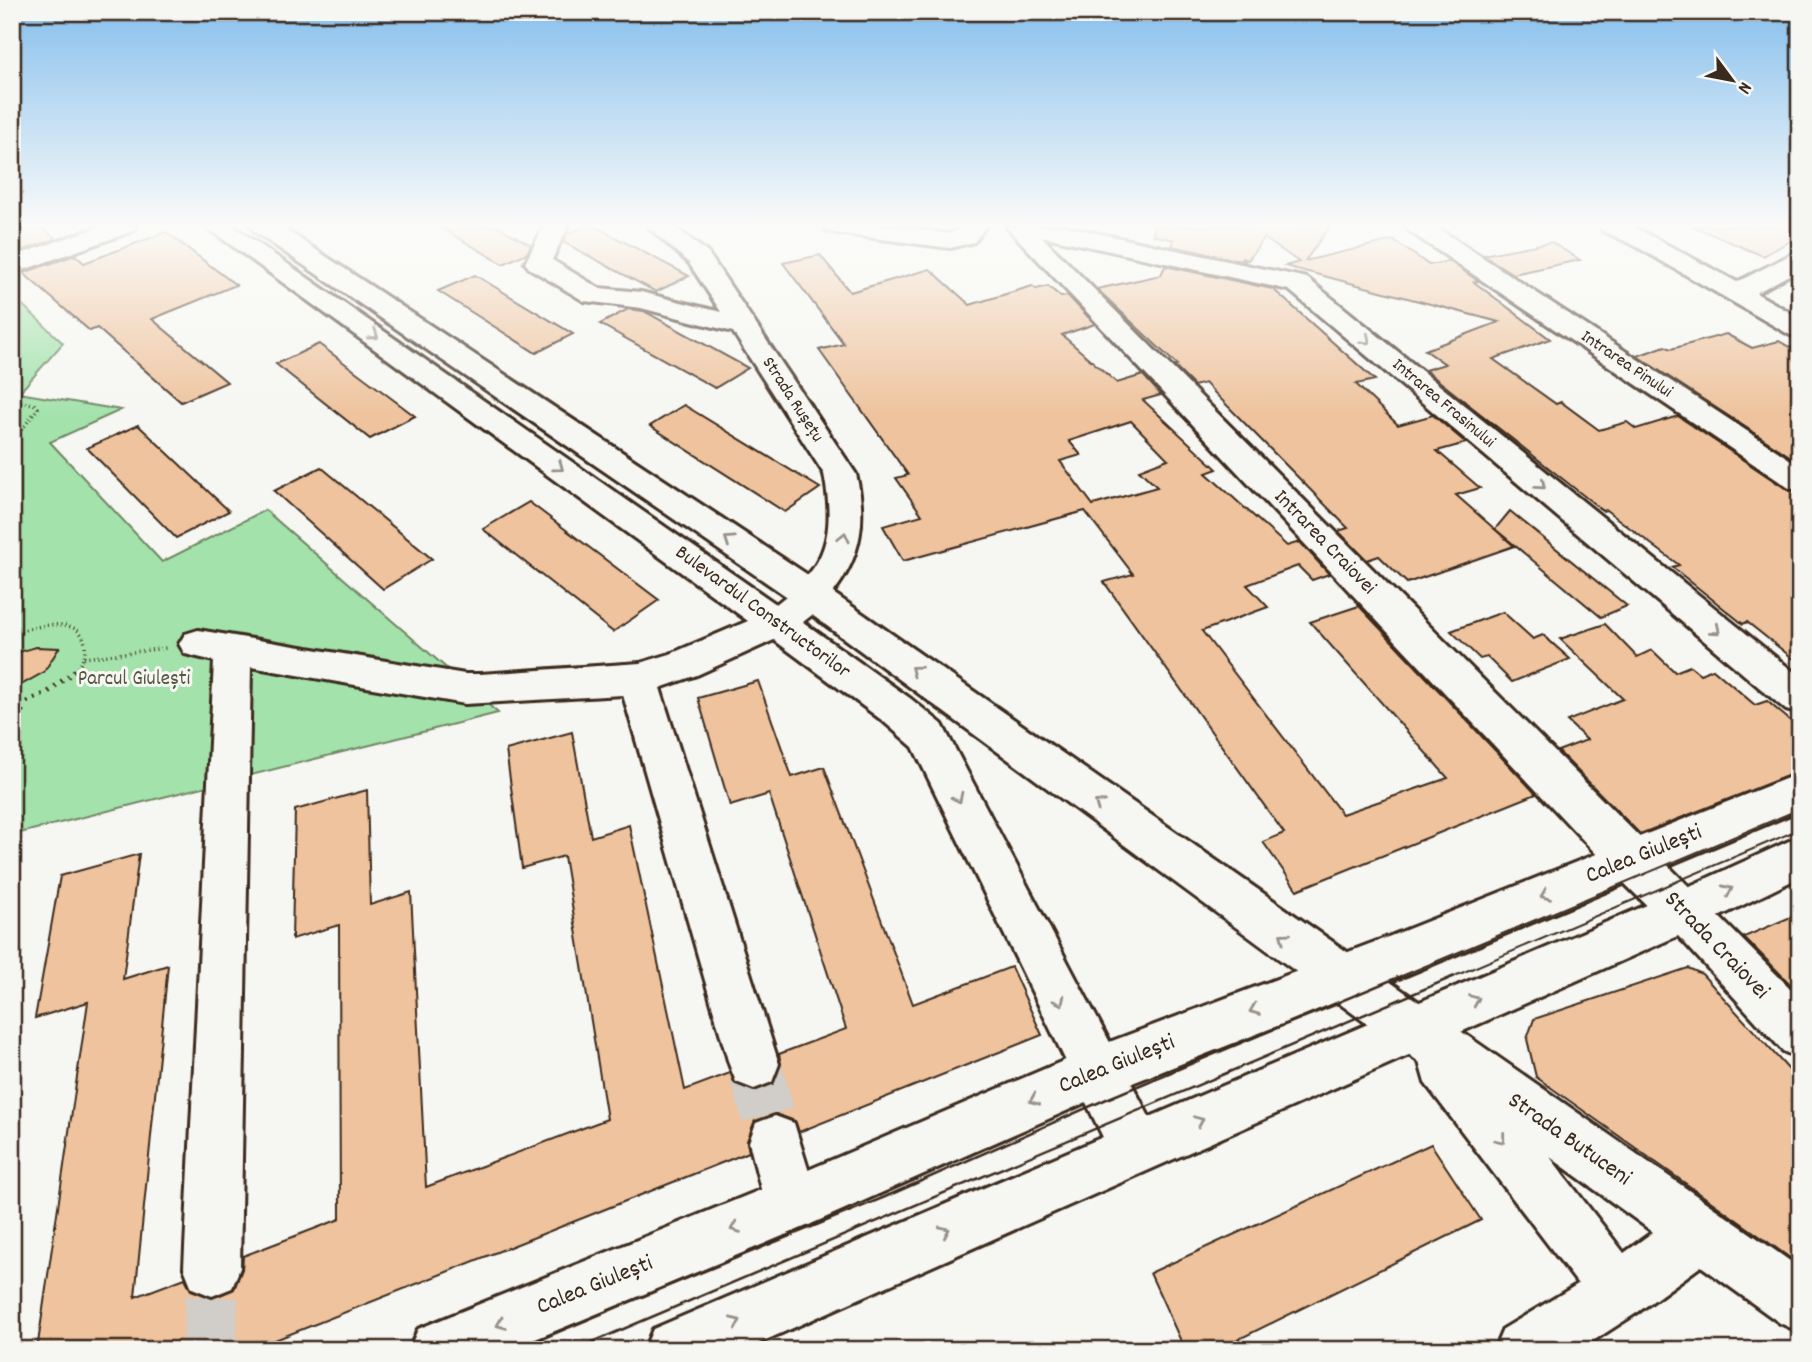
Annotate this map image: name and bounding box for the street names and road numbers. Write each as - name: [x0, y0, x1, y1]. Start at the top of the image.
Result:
- street label: Intrarea Pinului: [1575, 325, 1677, 405]
- street label: Strada Rușețu: [755, 352, 829, 448]
- street label: Intrarea Frasinului: [1386, 353, 1500, 455]
- street label: Intrarea Craiovei: [1266, 484, 1382, 603]
- street label: Bulevardul Constructorilor: [668, 539, 856, 687]
- street label: Calea Giulești: [1581, 816, 1707, 894]
- street label: Strada Craiovei: [1655, 884, 1777, 1008]
- street label: Calea Giulești: [1054, 1026, 1180, 1104]
- street label: Strada Butuceni: [1500, 1085, 1638, 1195]
- street label: Calea Giulești: [532, 1247, 658, 1325]

